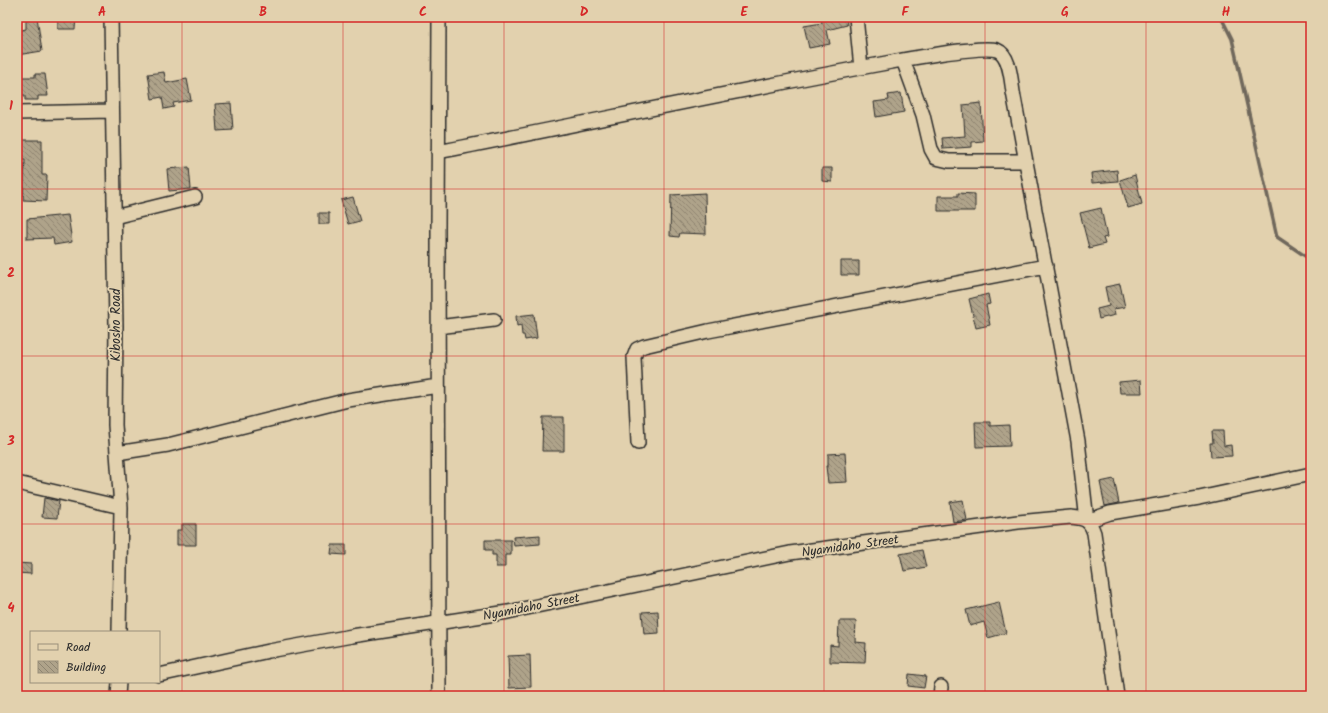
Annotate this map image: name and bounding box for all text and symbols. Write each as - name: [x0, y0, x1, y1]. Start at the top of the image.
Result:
- text: A: [98, 2, 106, 23]
- text: B: [259, 2, 267, 23]
- text: C: [419, 2, 427, 23]
- text: D: [580, 2, 589, 23]
- text: E: [740, 2, 748, 23]
- text: F: [901, 2, 909, 23]
- text: G: [1061, 2, 1069, 23]
- text: H: [1222, 2, 1231, 23]
- text: 1: [9, 96, 13, 117]
- text: 2: [7, 263, 15, 284]
- street label: Kibosho Road: [106, 288, 127, 362]
- text: 3: [6, 431, 15, 452]
- street label: Nyamidaho Street: [800, 529, 901, 564]
- street label: Nyamidaho Street: [481, 588, 582, 627]
- text: 4: [7, 598, 15, 619]
- legend: [30, 631, 160, 683]
- text: Road: [66, 638, 91, 657]
- text: Building: [66, 658, 106, 677]

